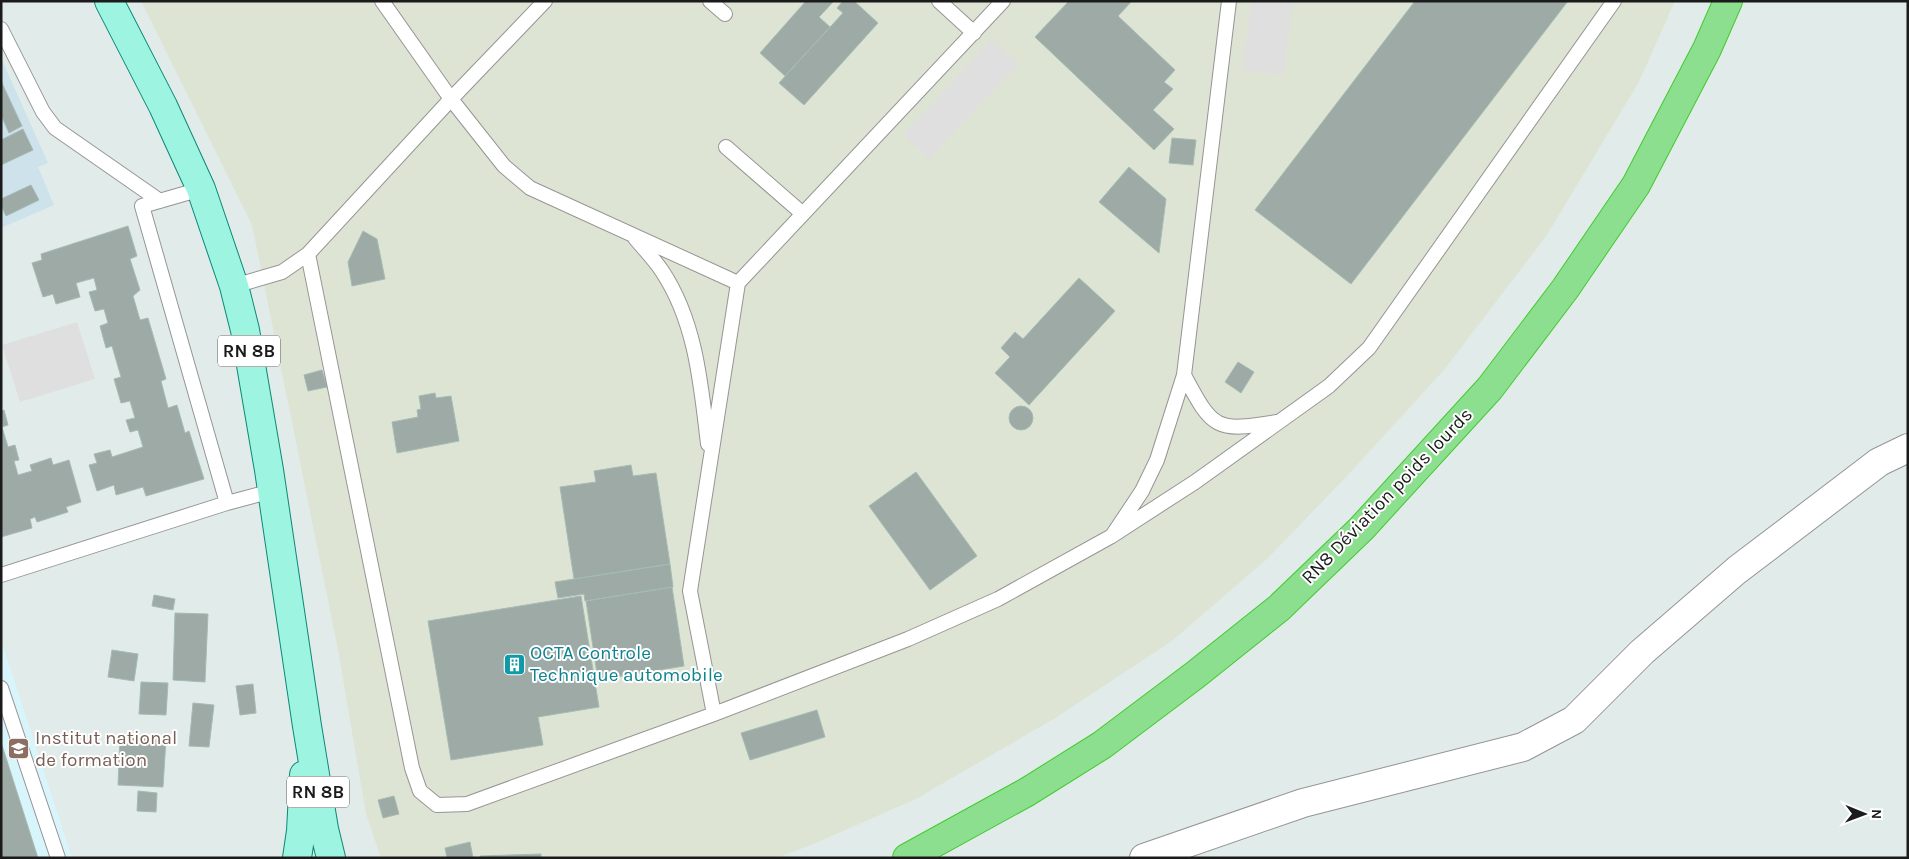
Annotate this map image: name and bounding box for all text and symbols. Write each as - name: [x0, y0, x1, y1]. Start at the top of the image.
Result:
- road number: RN 8B: [218, 336, 280, 366]
- street label: RN8 Déviation poids lourds: [1297, 403, 1477, 589]
- place label: OCTA Controle Technique automobile: [530, 642, 723, 686]
- building icon: OCTA Controle Technique automobile: [502, 652, 526, 676]
- place label: Institut national de formation: [35, 727, 177, 771]
- school or university icon: Institut national de formation: [7, 737, 31, 761]
- road number: RN 8B: [287, 776, 349, 808]
- north arrow: [1839, 789, 1889, 839]
- text: N: [1868, 809, 1885, 819]

